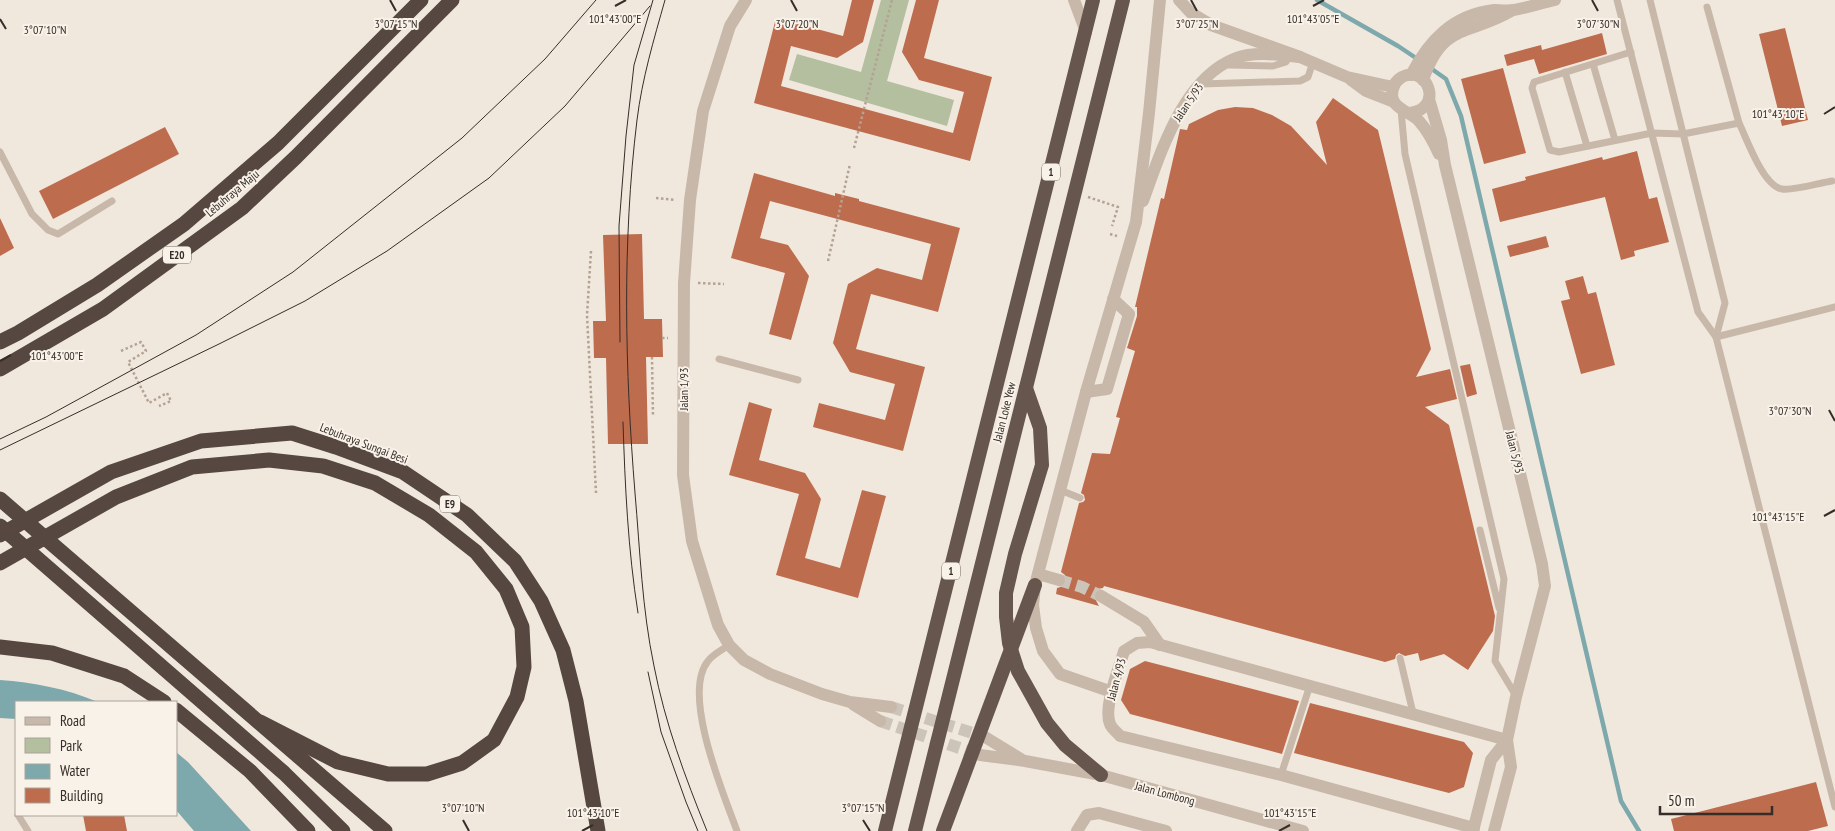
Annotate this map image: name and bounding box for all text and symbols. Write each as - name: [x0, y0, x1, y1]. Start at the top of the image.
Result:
- text: 101°43'00"E: [589, 11, 641, 26]
- text: 101°43'05"E: [1287, 11, 1339, 26]
- text: 3°07'15"N: [374, 16, 418, 31]
- text: 3°07'20"N: [775, 16, 819, 31]
- text: 3°07'25"N: [1175, 16, 1219, 31]
- text: 3°07'30"N: [1576, 16, 1620, 31]
- text: 3°07'10"N: [23, 22, 67, 37]
- street label: Jalan 5/93: [1169, 80, 1206, 125]
- text: 101°43'10"E: [1752, 106, 1804, 121]
- road number: 1: [1042, 163, 1060, 180]
- street label: Lebuhraya Maju: [202, 166, 262, 220]
- road number: E20: [163, 246, 191, 264]
- text: 101°43'00"E: [31, 348, 83, 363]
- street label: Jalan 1/93: [676, 368, 691, 411]
- street label: Jalan Loke Yew: [989, 380, 1019, 444]
- text: 3°07'30"N: [1768, 403, 1812, 418]
- street label: Lebuhraya Sungai Besi: [318, 419, 410, 467]
- street label: Jalan 5/93: [1502, 428, 1527, 475]
- road number: E9: [440, 496, 460, 512]
- text: 101°43'15"E: [1752, 509, 1804, 524]
- road number: 1: [942, 562, 960, 580]
- street label: Jalan 4/93: [1103, 656, 1129, 703]
- legend: [15, 701, 178, 816]
- text: Road: [60, 711, 86, 730]
- text: Park: [60, 736, 82, 755]
- text: Water: [60, 761, 91, 780]
- street label: Jalan Lombong: [1132, 778, 1197, 808]
- scale bar: [1660, 784, 1772, 816]
- text: Building: [60, 786, 103, 805]
- text: 50 m: [1668, 791, 1694, 810]
- text: 3°07'10"N: [441, 800, 485, 815]
- text: 3°07'15"N: [841, 800, 885, 815]
- text: 101°43'10"E: [567, 805, 619, 820]
- text: 101°43'15"E: [1264, 805, 1316, 820]

